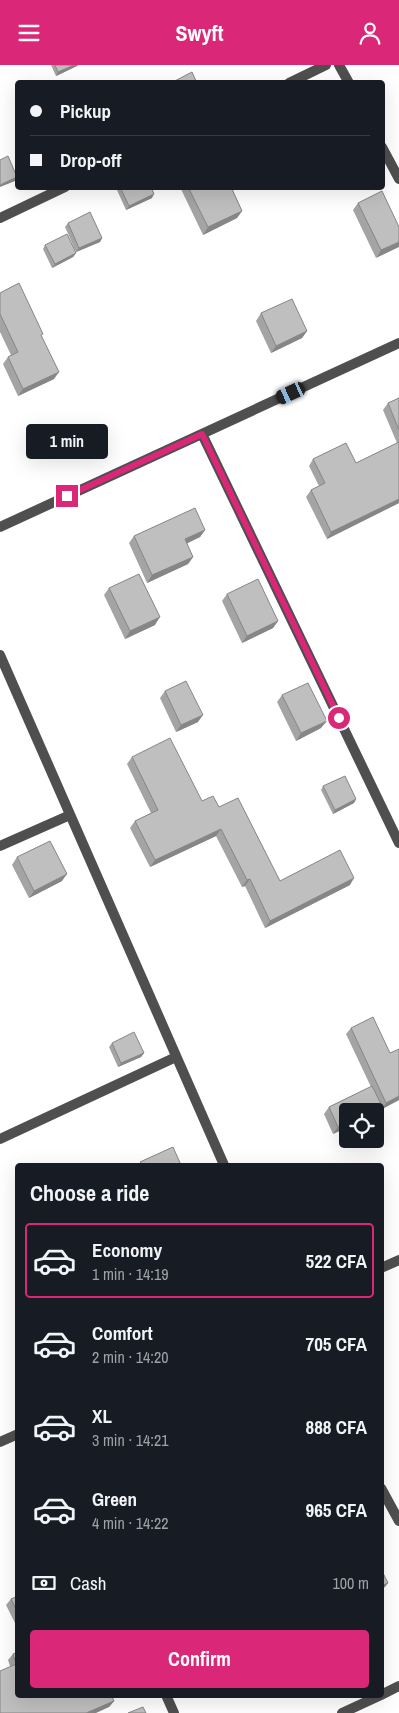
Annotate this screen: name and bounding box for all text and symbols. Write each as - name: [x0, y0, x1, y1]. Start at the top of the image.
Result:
- text: Swyft: [175, 18, 224, 48]
- icon: menu: [15, 19, 43, 47]
- icon: person: [356, 19, 384, 47]
- text: Pickup: [60, 98, 111, 124]
- text: Drop-off: [60, 147, 121, 173]
- car: [274, 380, 307, 406]
- callout: 1 min: [26, 423, 108, 459]
- text: 1 min: [50, 430, 84, 452]
- route end: [56, 485, 78, 507]
- route start: [328, 707, 350, 729]
- map controls: [339, 1103, 384, 1148]
- button: locate: [339, 1103, 384, 1148]
- text: Choose a ride: [30, 1178, 149, 1208]
- text: Economy: [92, 1237, 162, 1263]
- icon: car: [32, 1238, 77, 1283]
- text: 522 CFA: [306, 1248, 367, 1274]
- text: 1 min · 14:19: [92, 1263, 169, 1285]
- text: Comfort: [92, 1320, 153, 1346]
- icon: car: [32, 1321, 77, 1366]
- text: 705 CFA: [306, 1331, 367, 1357]
- text: 2 min · 14:20: [92, 1346, 169, 1368]
- text: XL: [92, 1403, 112, 1429]
- icon: car: [32, 1404, 77, 1449]
- text: 888 CFA: [306, 1414, 367, 1440]
- text: 3 min · 14:21: [92, 1429, 169, 1451]
- text: Green: [92, 1486, 137, 1512]
- icon: car: [32, 1487, 77, 1532]
- text: 965 CFA: [306, 1497, 367, 1523]
- text: 4 min · 14:22: [92, 1512, 169, 1534]
- icon: cash: [30, 1569, 58, 1597]
- text: Cash: [70, 1570, 106, 1596]
- text: 100 m: [333, 1572, 369, 1594]
- button: Confirm: [30, 1630, 369, 1688]

